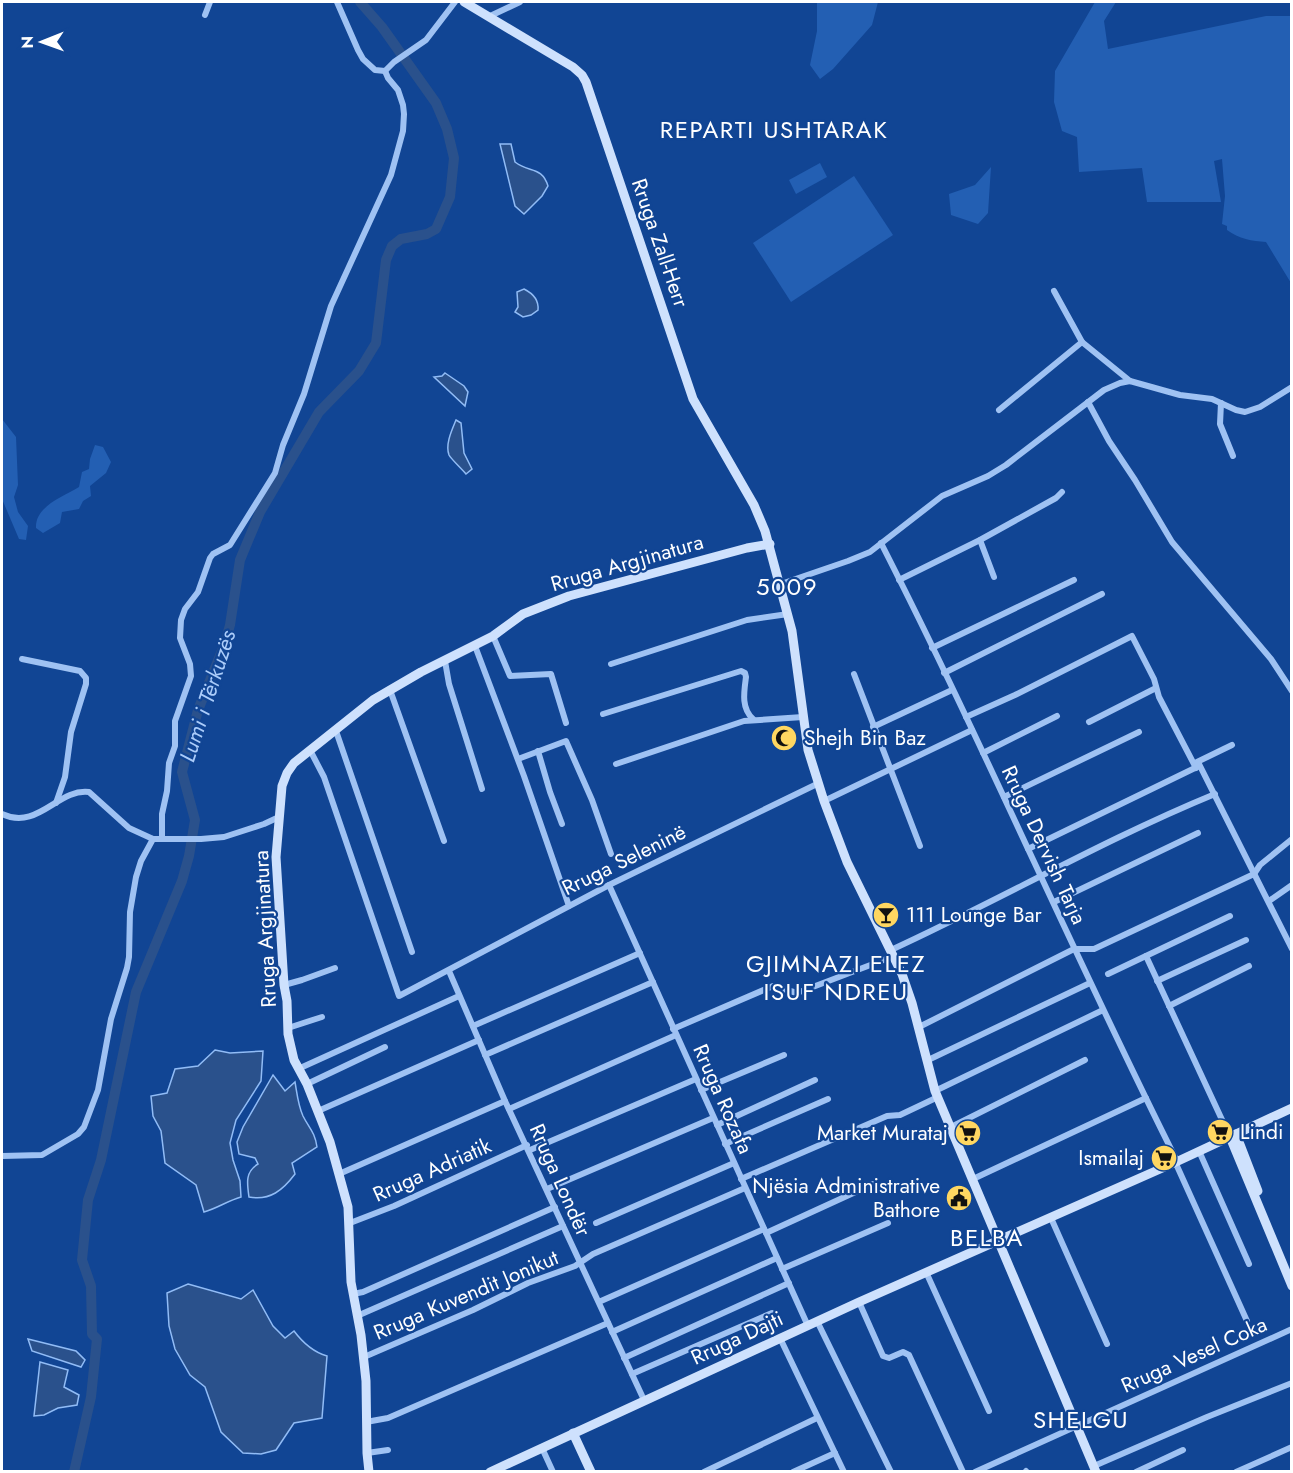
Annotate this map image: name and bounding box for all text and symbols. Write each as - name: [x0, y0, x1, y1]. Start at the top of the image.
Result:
- north arrow: [12, 12, 72, 72]
- text: N: [16, 36, 39, 49]
- district label: REPARTI USHTARAK: [660, 112, 888, 147]
- street label: Rruga Zall-Herr: [624, 175, 696, 312]
- street label: Rruga Argjinatura: [547, 527, 707, 599]
- district label: 5009: [756, 569, 818, 604]
- water label: Lumi i Tërkuzës: [171, 626, 243, 766]
- mosque icon: Shejh Bin Baz: [769, 723, 799, 753]
- place label: Shejh Bin Baz: [804, 723, 926, 753]
- street label: Rruga Dervish Tarja: [994, 761, 1094, 929]
- street label: Rruga Seleninë: [557, 817, 691, 903]
- street label: Rruga Argjinatura: [246, 850, 284, 1008]
- bar icon: 111 Lounge Bar: [871, 900, 901, 930]
- place label: 111 Lounge Bar: [906, 900, 1043, 930]
- district label: GJIMNAZI ELEZ ISUF NDREU: [746, 946, 926, 1009]
- street label: Rruga Rozafa: [685, 1039, 761, 1159]
- supermarket icon: Lindi: [1205, 1117, 1235, 1147]
- place label: Lindi: [1240, 1117, 1283, 1147]
- place label: Market Murataj: [817, 1118, 948, 1148]
- supermarket icon: Market Murataj: [953, 1118, 983, 1148]
- street label: Rruga Londër: [522, 1119, 598, 1242]
- street label: Rruga Adriatik: [368, 1130, 497, 1209]
- place label: Ismailaj: [1078, 1143, 1144, 1173]
- supermarket icon: Ismailaj: [1149, 1143, 1179, 1173]
- place label: Njësia Administrative Bathore: [752, 1171, 940, 1225]
- public building icon: Njësia Administrative Bathore: [944, 1183, 974, 1213]
- district label: BELBA: [950, 1220, 1024, 1255]
- street label: Rruga Kuvendit Jonikut: [369, 1242, 563, 1348]
- street label: Rruga Dajti: [686, 1304, 788, 1372]
- street label: Rruga Vesel Coka: [1116, 1309, 1272, 1401]
- district label: SHELGU: [1033, 1402, 1129, 1437]

